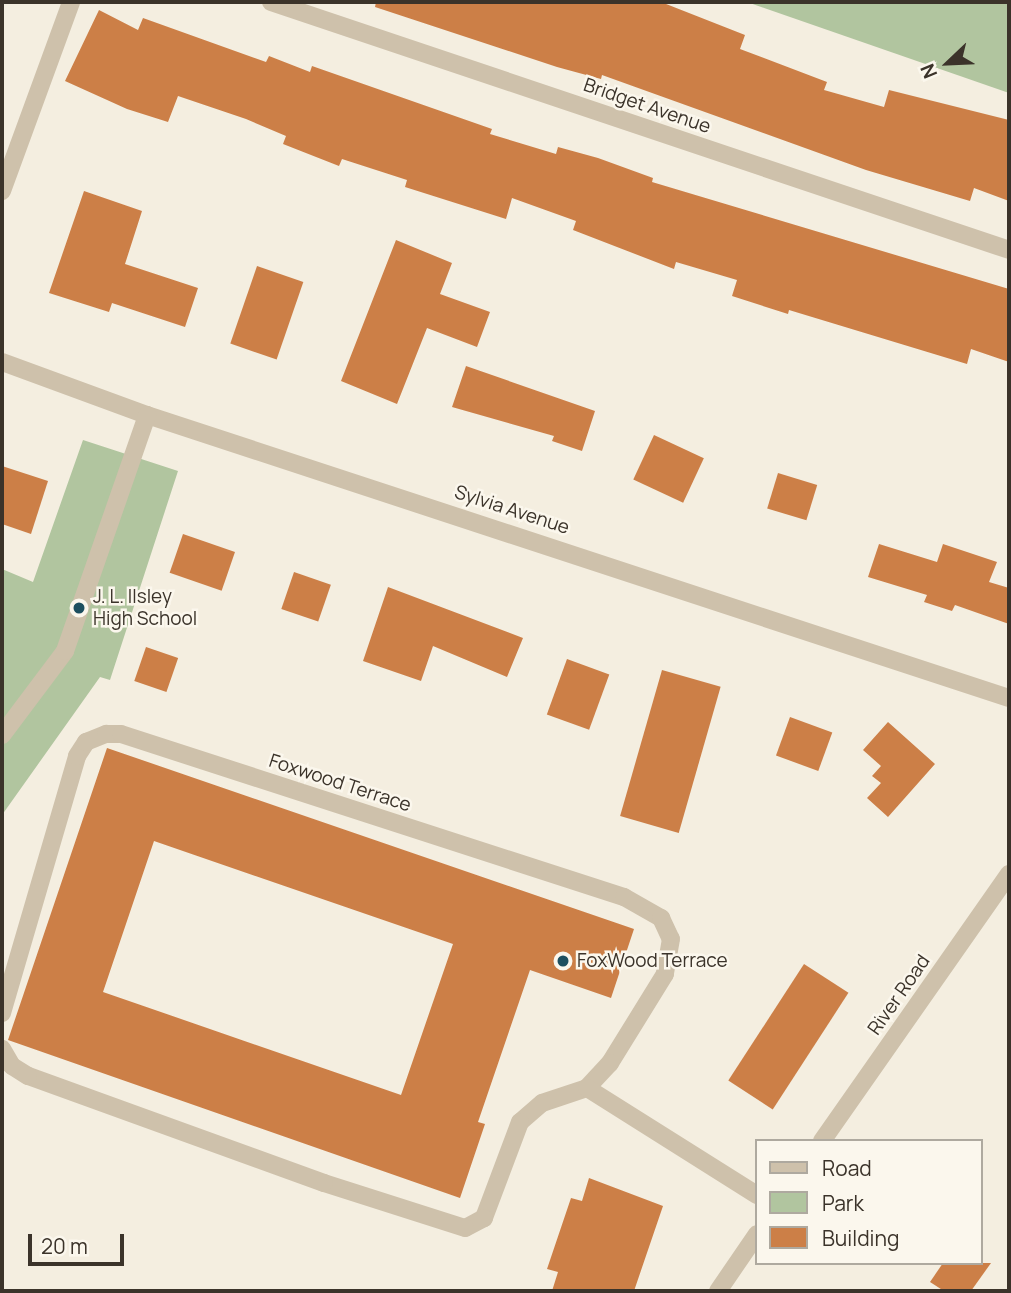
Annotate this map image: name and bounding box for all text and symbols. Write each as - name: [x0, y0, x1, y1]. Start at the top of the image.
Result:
- north arrow: [913, 28, 983, 98]
- text: N: [914, 60, 943, 83]
- street label: Bridget Avenue: [580, 74, 714, 138]
- street label: Sylvia Avenue: [452, 481, 572, 539]
- place label: J. L. Ilsley High School: [93, 586, 197, 630]
- marker: J. L. Ilsley High School: [71, 600, 87, 616]
- street label: Foxwood Terrace: [266, 749, 414, 817]
- place label: FoxWood Terrace: [577, 950, 728, 972]
- street label: River Road: [863, 951, 935, 1039]
- marker: FoxWood Terrace: [555, 953, 571, 969]
- legend: [755, 1139, 983, 1265]
- text: Road: [822, 1154, 872, 1182]
- text: Park: [822, 1189, 864, 1217]
- scale bar: [32, 1220, 128, 1264]
- text: Building: [822, 1224, 899, 1252]
- text: 20 m: [41, 1232, 88, 1260]

